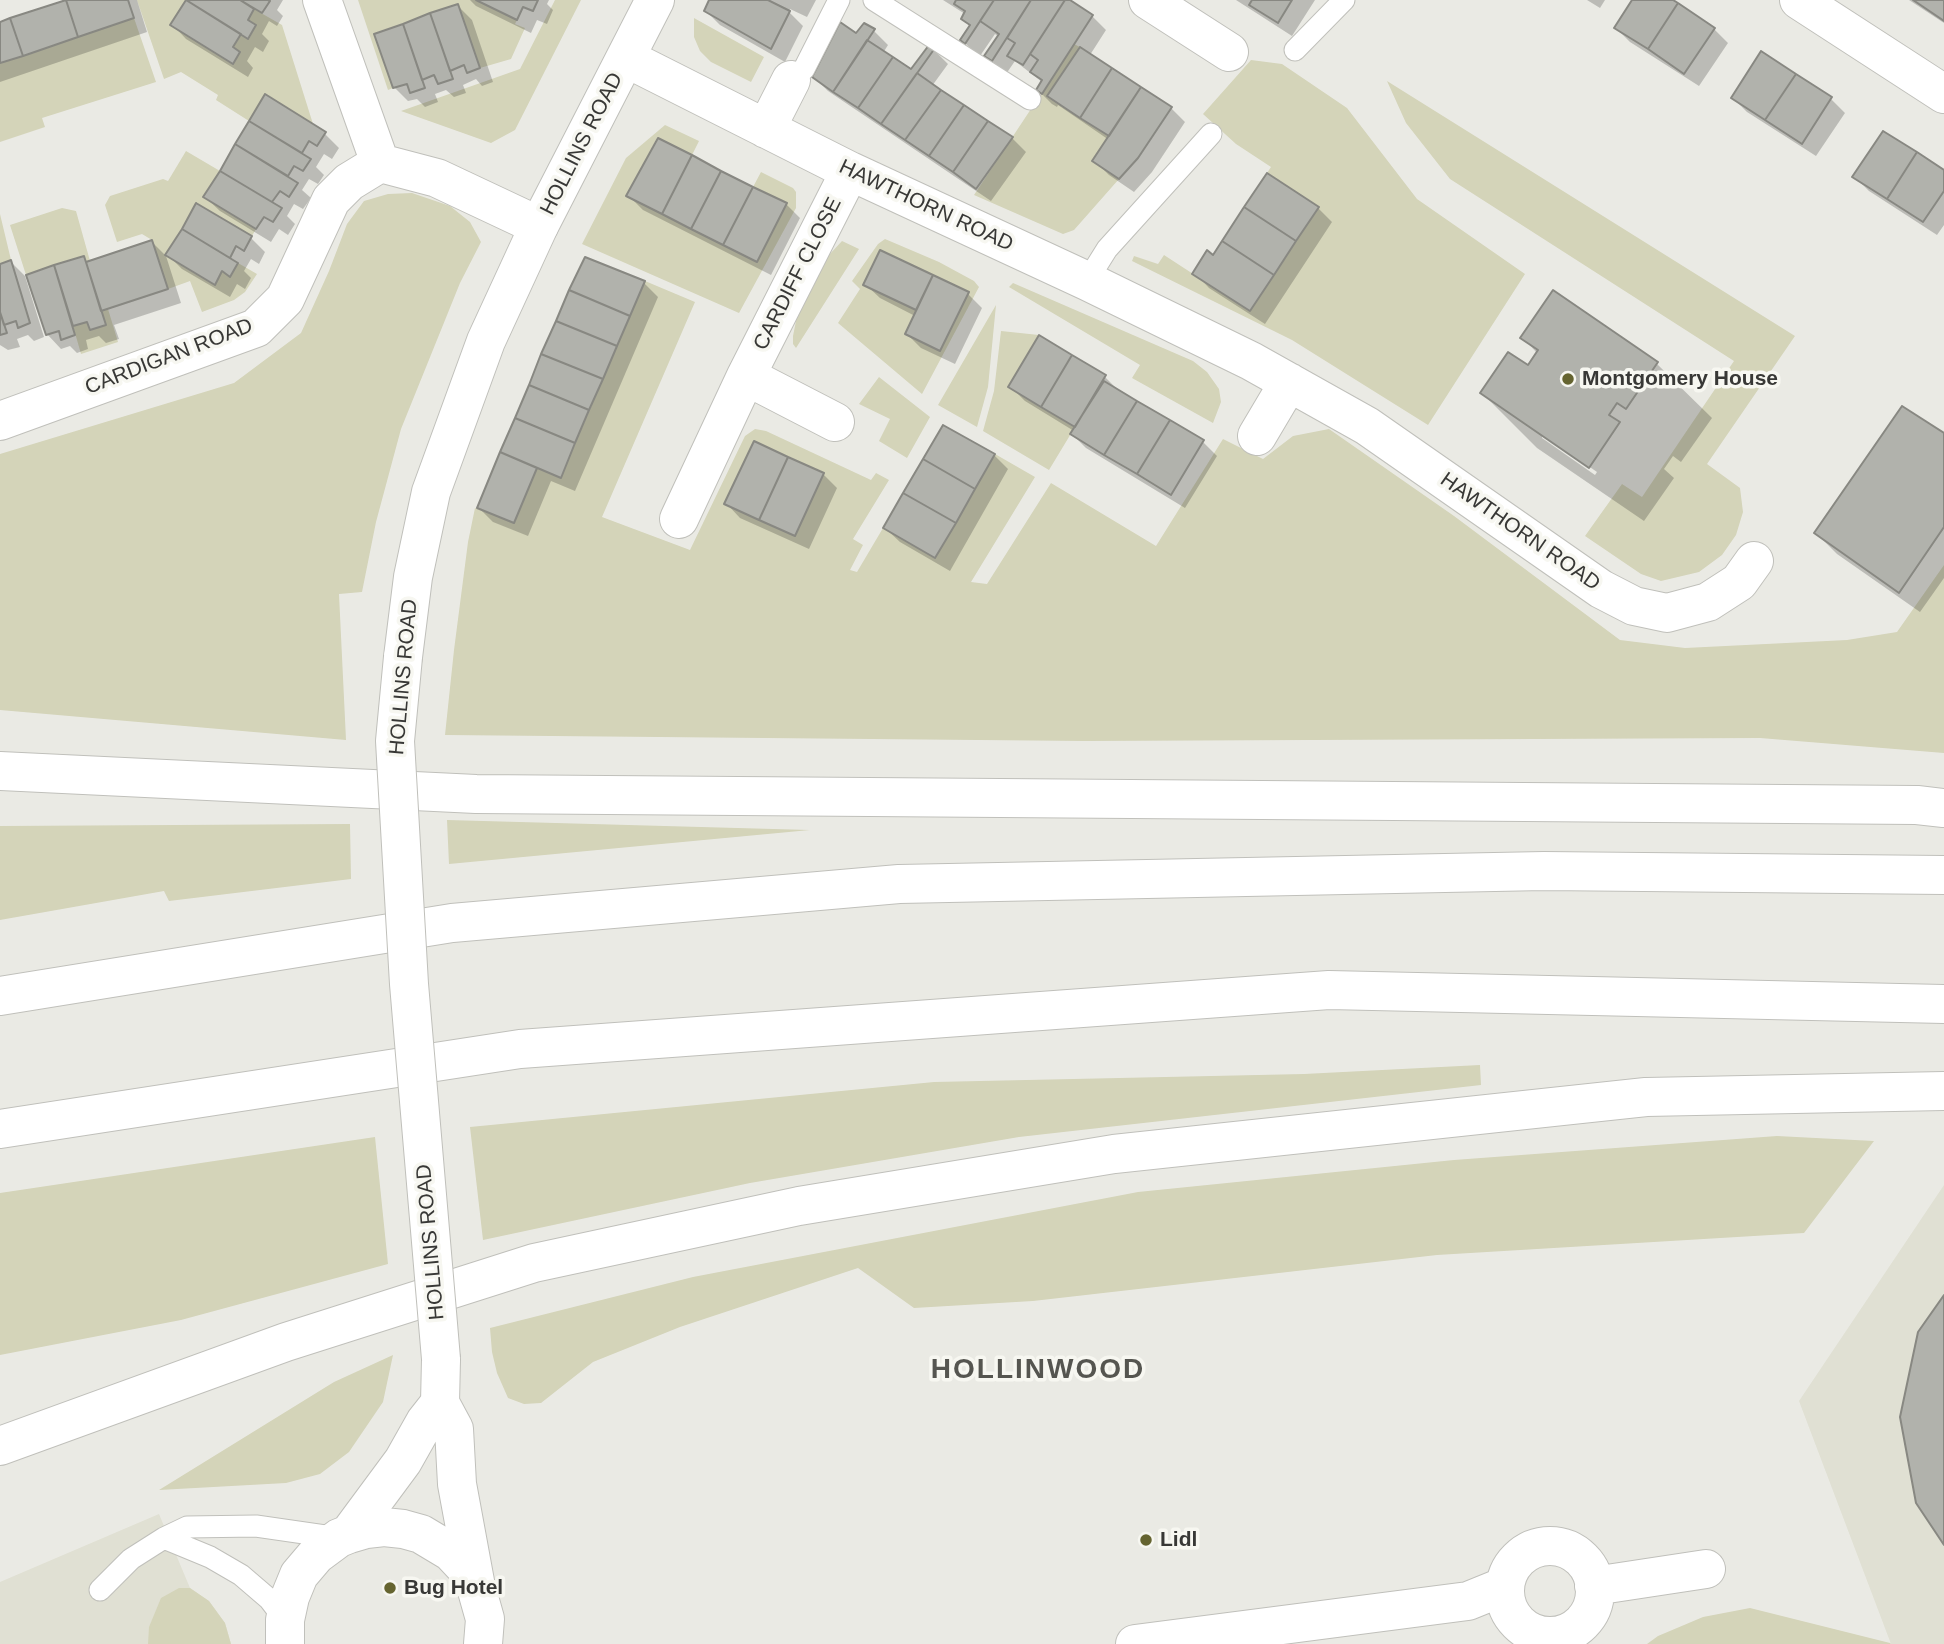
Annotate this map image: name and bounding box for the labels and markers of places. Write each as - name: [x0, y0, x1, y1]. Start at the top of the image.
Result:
- place label: Montgomery House: [1582, 366, 1778, 392]
- marker: Montgomery House: [1560, 371, 1576, 387]
- place label: Lidl: [1160, 1527, 1197, 1553]
- marker: Lidl: [1138, 1532, 1154, 1548]
- place label: Bug Hotel: [404, 1575, 503, 1601]
- marker: Bug Hotel: [382, 1580, 398, 1596]

